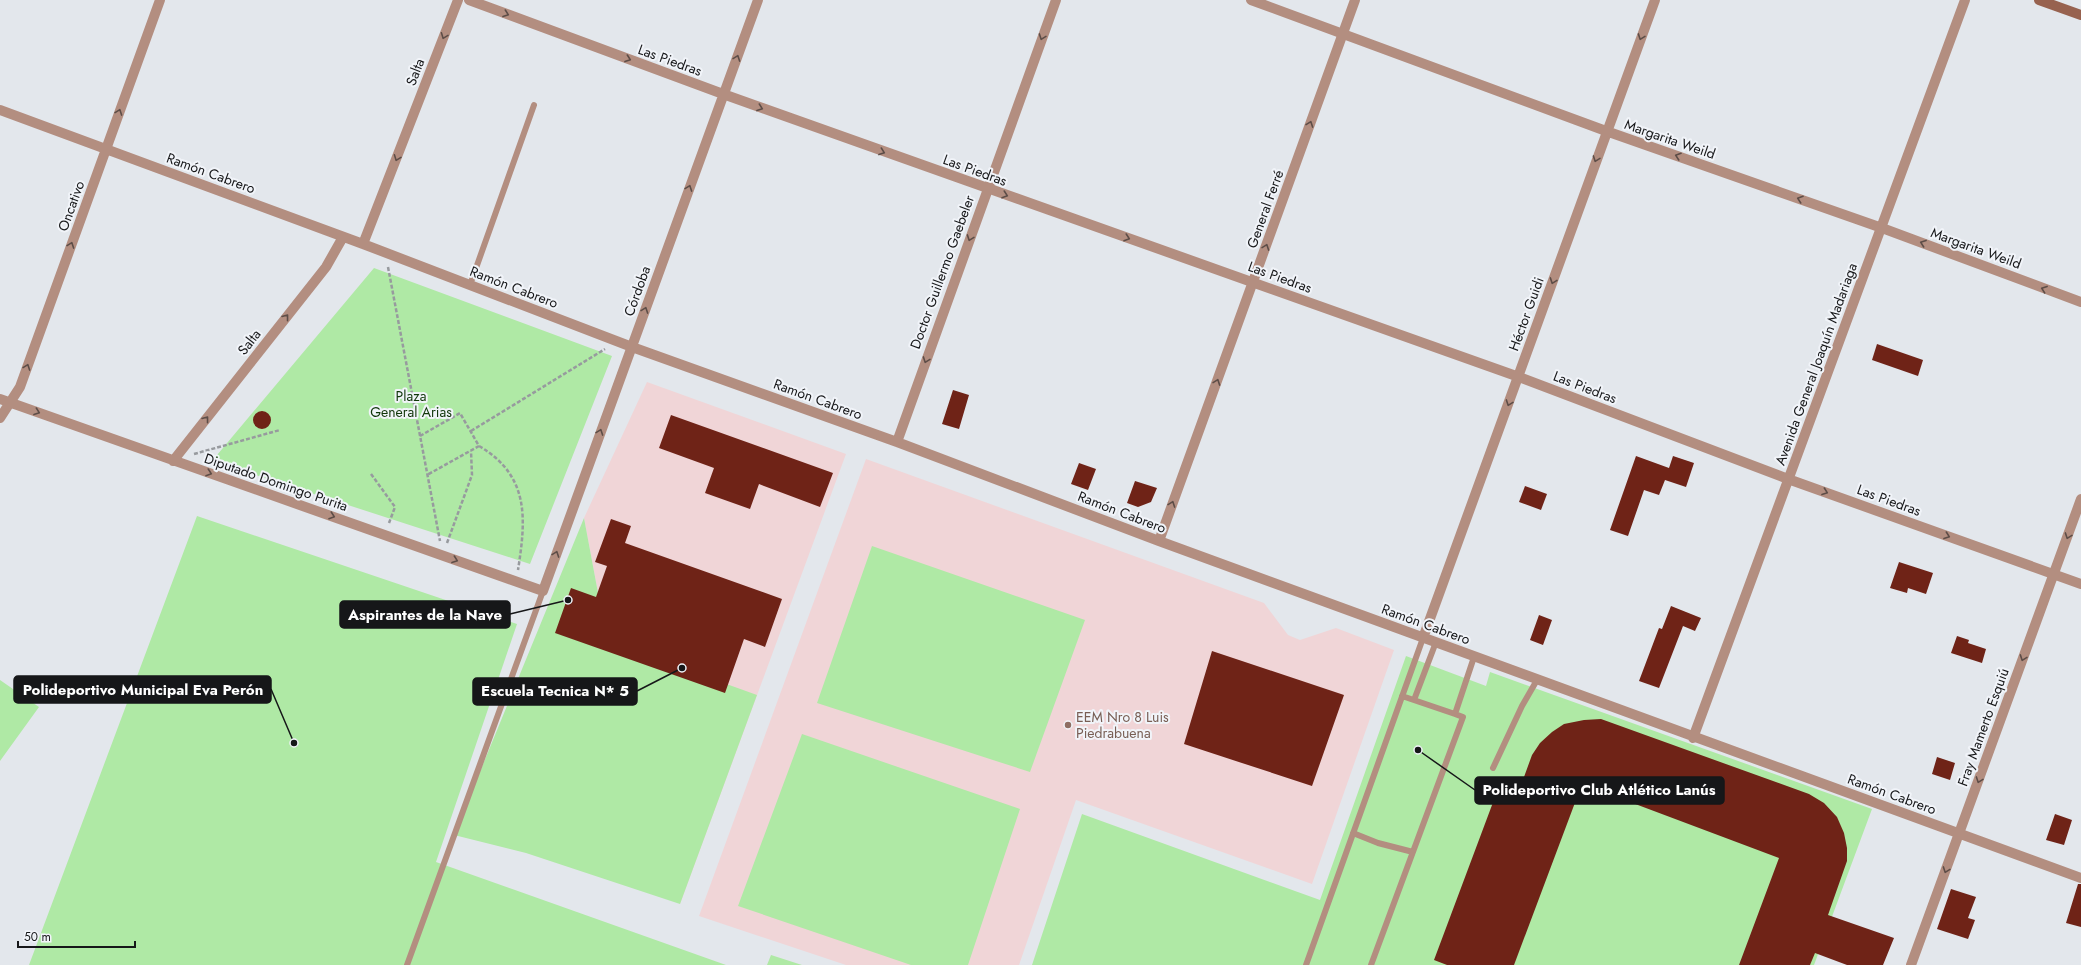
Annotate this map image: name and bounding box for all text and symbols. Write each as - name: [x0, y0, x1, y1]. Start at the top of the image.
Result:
- one-way arrow: [502, 9, 509, 17]
- one-way arrow: [440, 33, 448, 40]
- one-way arrow: [1039, 33, 1047, 40]
- one-way arrow: [1638, 33, 1646, 40]
- street label: Las Piedras: [635, 39, 705, 81]
- one-way arrow: [624, 54, 631, 62]
- one-way arrow: [732, 54, 740, 61]
- street label: Salta: [401, 55, 429, 89]
- one-way arrow: [756, 103, 763, 111]
- one-way arrow: [115, 109, 123, 116]
- street label: Margarita Weild: [1622, 114, 1718, 164]
- one-way arrow: [1306, 121, 1314, 128]
- one-way arrow: [879, 147, 886, 155]
- street label: Ramón Cabrero: [164, 148, 258, 198]
- street label: Las Piedras: [940, 149, 1010, 191]
- one-way arrow: [1674, 152, 1681, 161]
- one-way arrow: [393, 154, 401, 161]
- one-way arrow: [1593, 155, 1601, 162]
- street label: General Ferré: [1242, 167, 1288, 251]
- street label: Oncativo: [53, 178, 89, 234]
- one-way arrow: [685, 184, 693, 191]
- one-way arrow: [1001, 191, 1008, 199]
- street label: Doctor Guillermo Gaebeler: [905, 192, 979, 352]
- one-way arrow: [1797, 196, 1804, 204]
- street label: Margarita Weild: [1928, 222, 2024, 274]
- one-way arrow: [1124, 233, 1131, 242]
- one-way arrow: [966, 234, 974, 241]
- one-way arrow: [1919, 240, 1926, 248]
- one-way arrow: [67, 242, 75, 249]
- one-way arrow: [1262, 243, 1270, 250]
- street label: Las Piedras: [1245, 256, 1315, 298]
- street label: Avenida General Joaquín Madariaga: [1770, 260, 1862, 468]
- street label: Ramón Cabrero: [467, 261, 561, 313]
- street label: Córdoba: [619, 263, 655, 319]
- street label: Héctor Guidi: [1503, 274, 1549, 354]
- one-way arrow: [1549, 277, 1558, 284]
- one-way arrow: [2041, 285, 2048, 293]
- one-way arrow: [640, 307, 649, 314]
- one-way arrow: [282, 315, 289, 322]
- street label: Salta: [233, 325, 265, 359]
- one-way arrow: [922, 357, 930, 364]
- one-way arrow: [22, 364, 31, 371]
- street label: Las Piedras: [1550, 366, 1620, 408]
- street label: Ramón Cabrero: [771, 374, 865, 424]
- one-way arrow: [1212, 379, 1221, 386]
- park label: Plaza General Arias: [370, 386, 452, 422]
- one-way arrow: [1505, 400, 1514, 407]
- one-way arrow: [33, 407, 40, 416]
- one-way arrow: [201, 417, 208, 424]
- one-way arrow: [596, 429, 604, 436]
- street label: Diputado Domingo Purita: [202, 448, 350, 516]
- one-way arrow: [206, 469, 213, 477]
- street label: Las Piedras: [1854, 479, 1924, 521]
- street label: Ramón Cabrero: [1075, 486, 1169, 538]
- one-way arrow: [1821, 487, 1828, 495]
- one-way arrow: [1168, 501, 1176, 508]
- one-way arrow: [329, 512, 336, 520]
- one-way arrow: [1944, 531, 1951, 539]
- one-way arrow: [2064, 532, 2072, 539]
- one-way arrow: [551, 551, 559, 558]
- one-way arrow: [451, 555, 458, 563]
- street label: Ramón Cabrero: [1379, 599, 1473, 649]
- callout: Aspirantes de la Nave: [340, 601, 510, 628]
- text: Aspirantes de la Nave: [347, 604, 502, 626]
- one-way arrow: [2020, 654, 2028, 661]
- street label: Fray Mamerto Esquiú: [1952, 665, 2014, 789]
- callout: Polideportivo Municipal Eva Perón: [14, 676, 271, 703]
- callout: Escuela Tecnica N* 5: [473, 678, 637, 705]
- text: Polideportivo Municipal Eva Perón: [23, 679, 263, 701]
- text: Escuela Tecnica N* 5: [481, 680, 629, 702]
- place label: EEM Nro 8 Luis Piedrabuena: [1076, 707, 1169, 743]
- marker: EEM Nro 8 Luis Piedrabuena: [1063, 720, 1073, 730]
- street label: Ramón Cabrero: [1845, 769, 1939, 819]
- one-way arrow: [1975, 776, 1983, 783]
- callout: Polideportivo Club Atlético Lanús: [1475, 777, 1724, 804]
- text: Polideportivo Club Atlético Lanús: [1482, 779, 1716, 801]
- one-way arrow: [1942, 867, 1950, 874]
- scale bar: [18, 923, 135, 949]
- text: 50 m: [24, 928, 51, 946]

